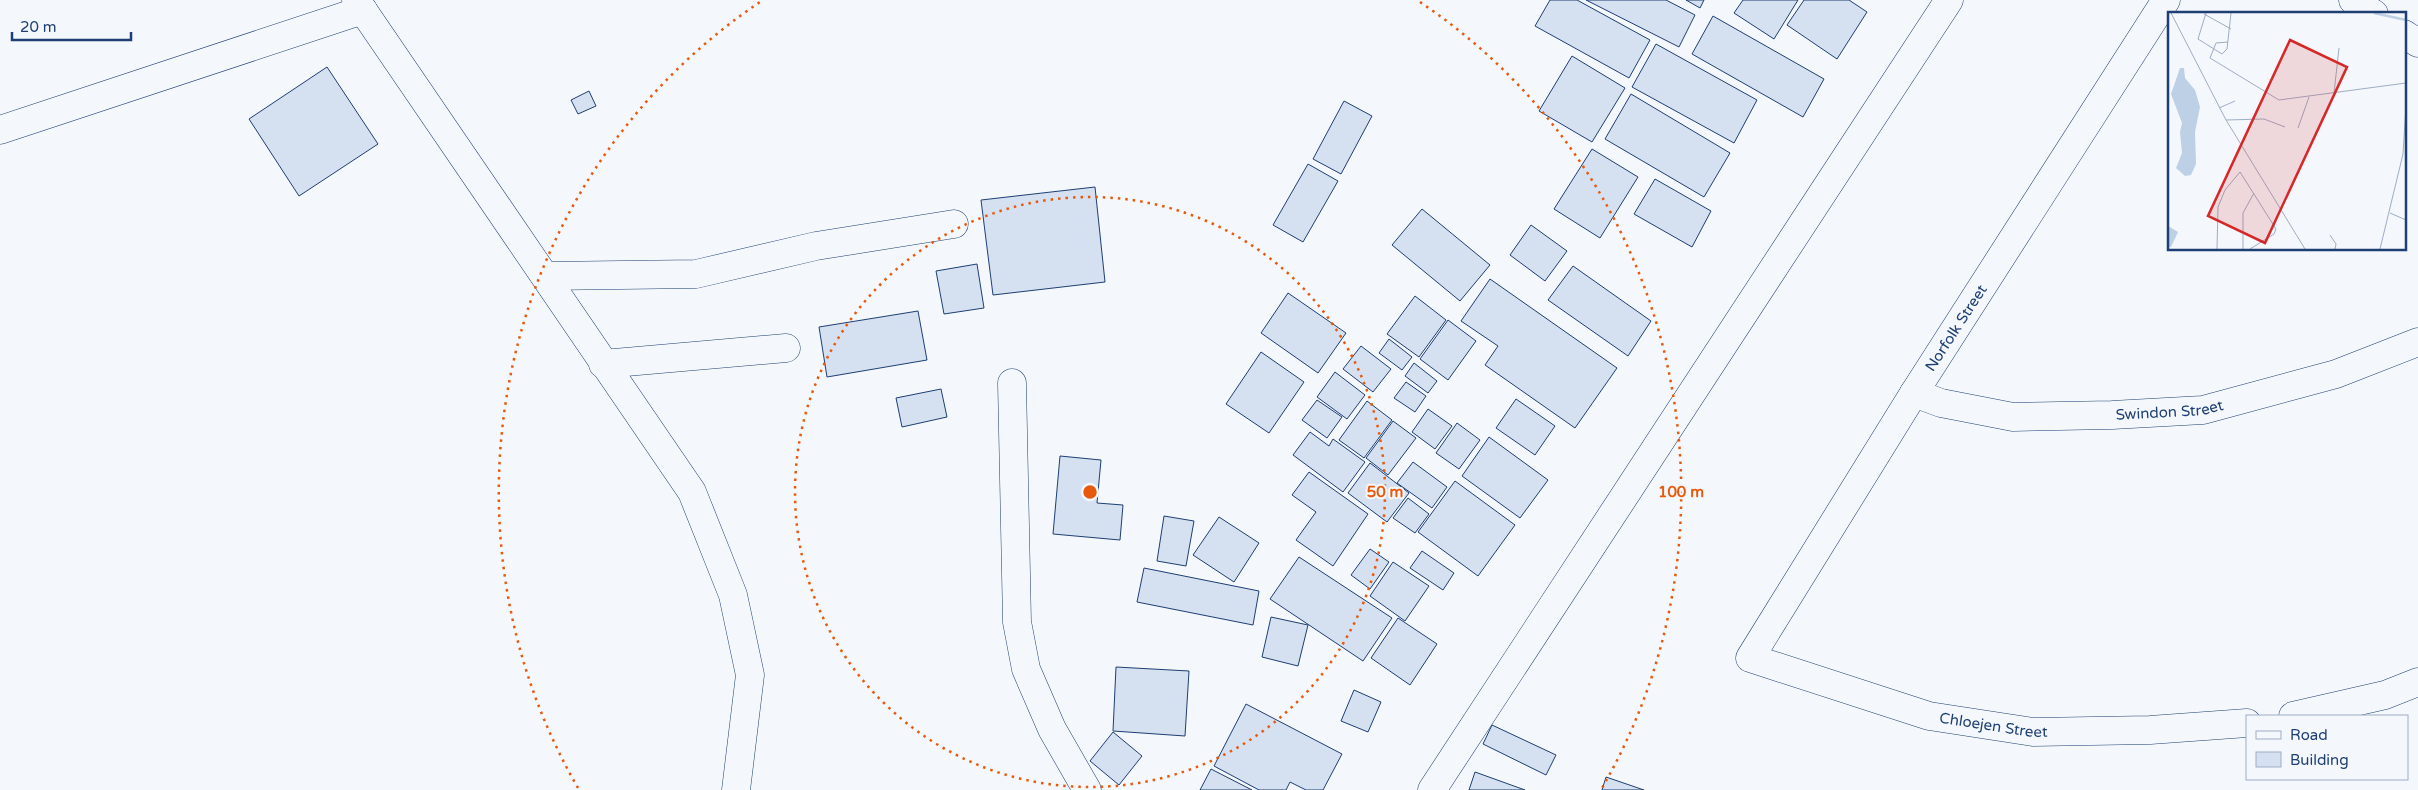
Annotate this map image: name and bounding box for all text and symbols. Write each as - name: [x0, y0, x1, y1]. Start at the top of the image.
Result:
- scale bar: [12, 10, 131, 42]
- inset map: [2168, 12, 2406, 250]
- text: 20 m: [20, 18, 57, 36]
- street label: Norfolk Street: [1921, 281, 1991, 375]
- street label: Swindon Street: [2115, 396, 2226, 424]
- centre of rings: [1081, 483, 1099, 501]
- text: 50 m: [1367, 483, 1403, 501]
- text: 100 m: [1658, 483, 1704, 501]
- street label: Chloejen Street: [1938, 709, 2048, 741]
- legend: [2246, 715, 2408, 780]
- text: Road: [2290, 726, 2328, 744]
- text: Building: [2290, 751, 2349, 769]

